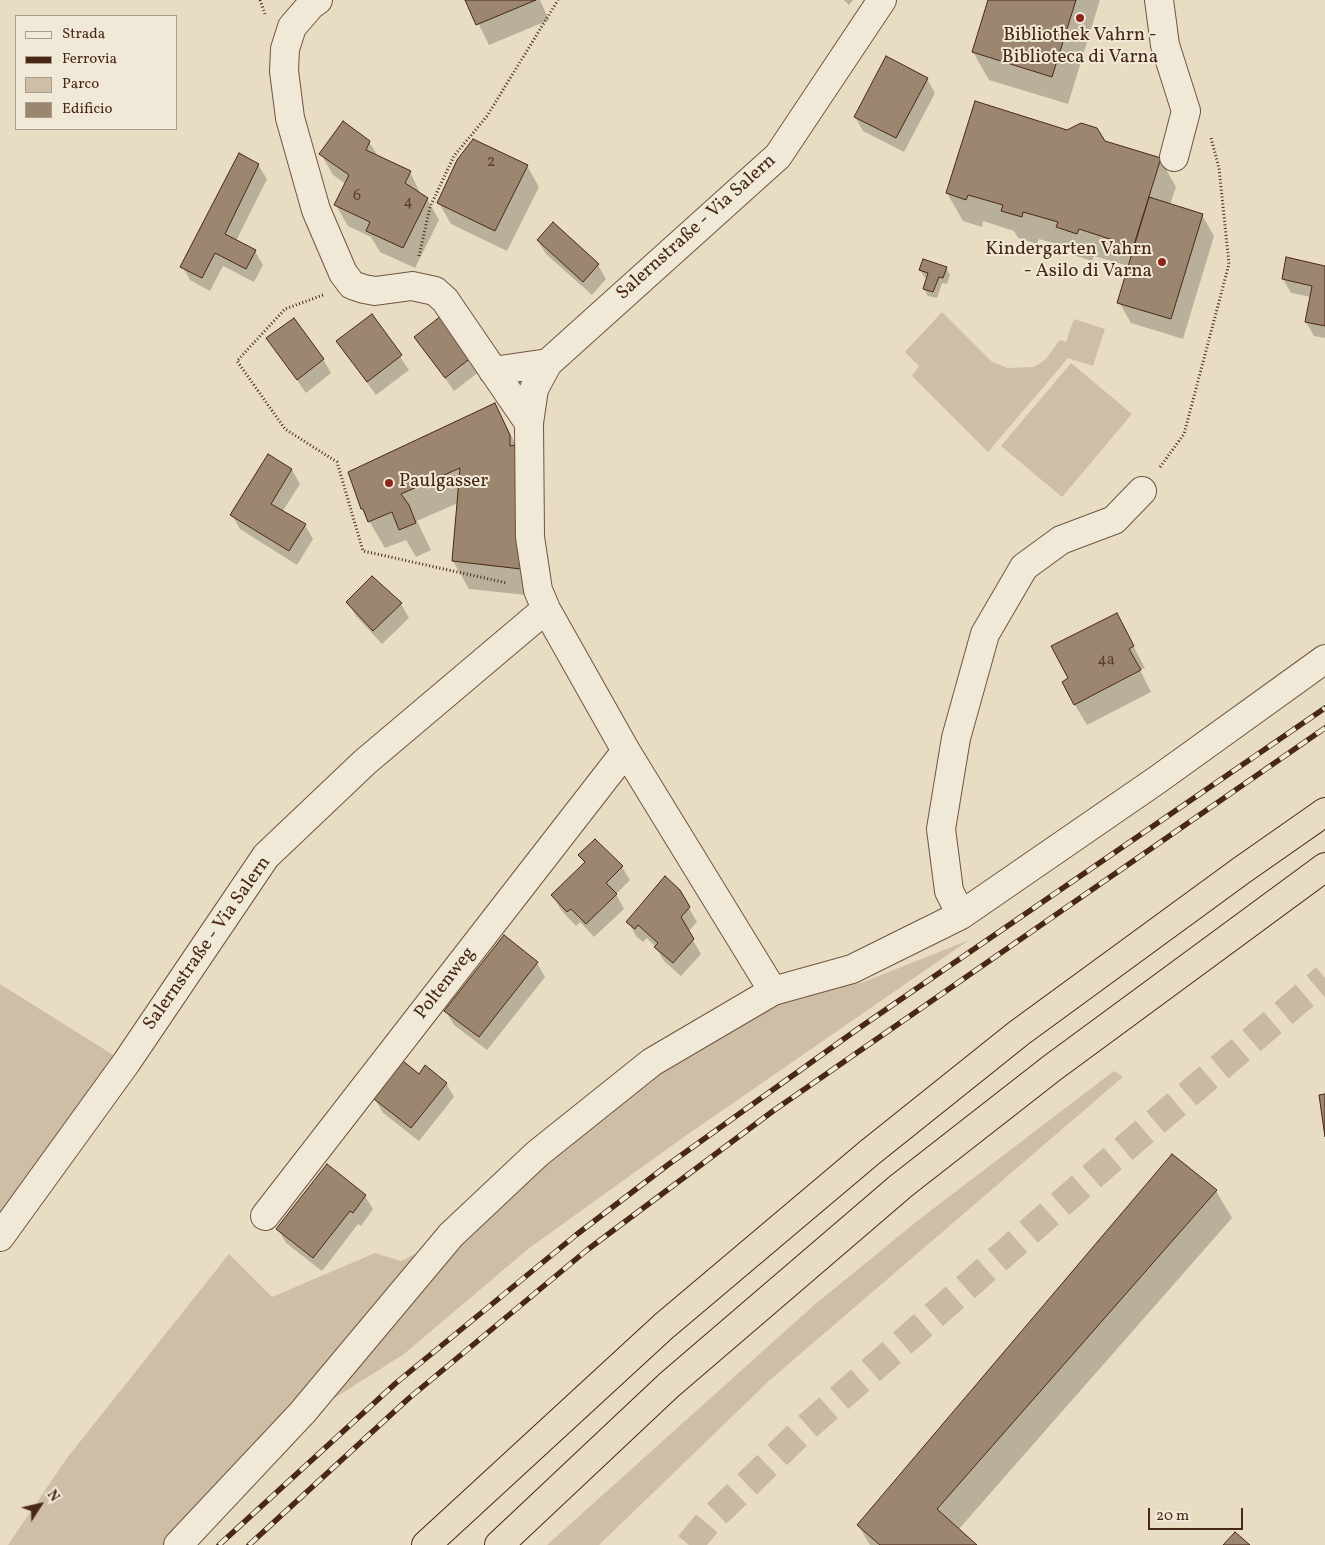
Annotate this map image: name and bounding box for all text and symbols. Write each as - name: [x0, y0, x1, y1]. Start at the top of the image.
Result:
- marker: Bibliothek Vahrn - Biblioteca di Varna: [1074, 12, 1086, 24]
- legend: [15, 15, 178, 130]
- text: Strada: [62, 24, 105, 45]
- place label: Bibliothek Vahrn - Biblioteca di Varna: [1002, 26, 1158, 70]
- text: Ferrovia: [62, 49, 117, 70]
- text: Parco: [62, 74, 99, 95]
- text: Edificio: [62, 99, 113, 120]
- street label: Salernstraße - Via Salern: [612, 150, 782, 306]
- house number: 2: [487, 153, 495, 173]
- house number: 6: [353, 187, 361, 207]
- house number: 4: [403, 193, 413, 213]
- place label: Kindergarten Vahrn - Asilo di Varna: [985, 240, 1152, 284]
- marker: Kindergarten Vahrn - Asilo di Varna: [1156, 256, 1168, 268]
- place label: Paulgasser: [399, 472, 488, 494]
- marker: Paulgasser: [383, 477, 395, 489]
- house number: 4a: [1097, 651, 1115, 671]
- street label: Salernstraße - Via Salern: [139, 853, 277, 1035]
- street label: Poltenweg: [411, 943, 481, 1025]
- north arrow: [15, 1480, 65, 1530]
- text: N: [42, 1486, 63, 1506]
- scale bar: [1150, 1498, 1245, 1530]
- text: 20 m: [1156, 1506, 1189, 1527]

